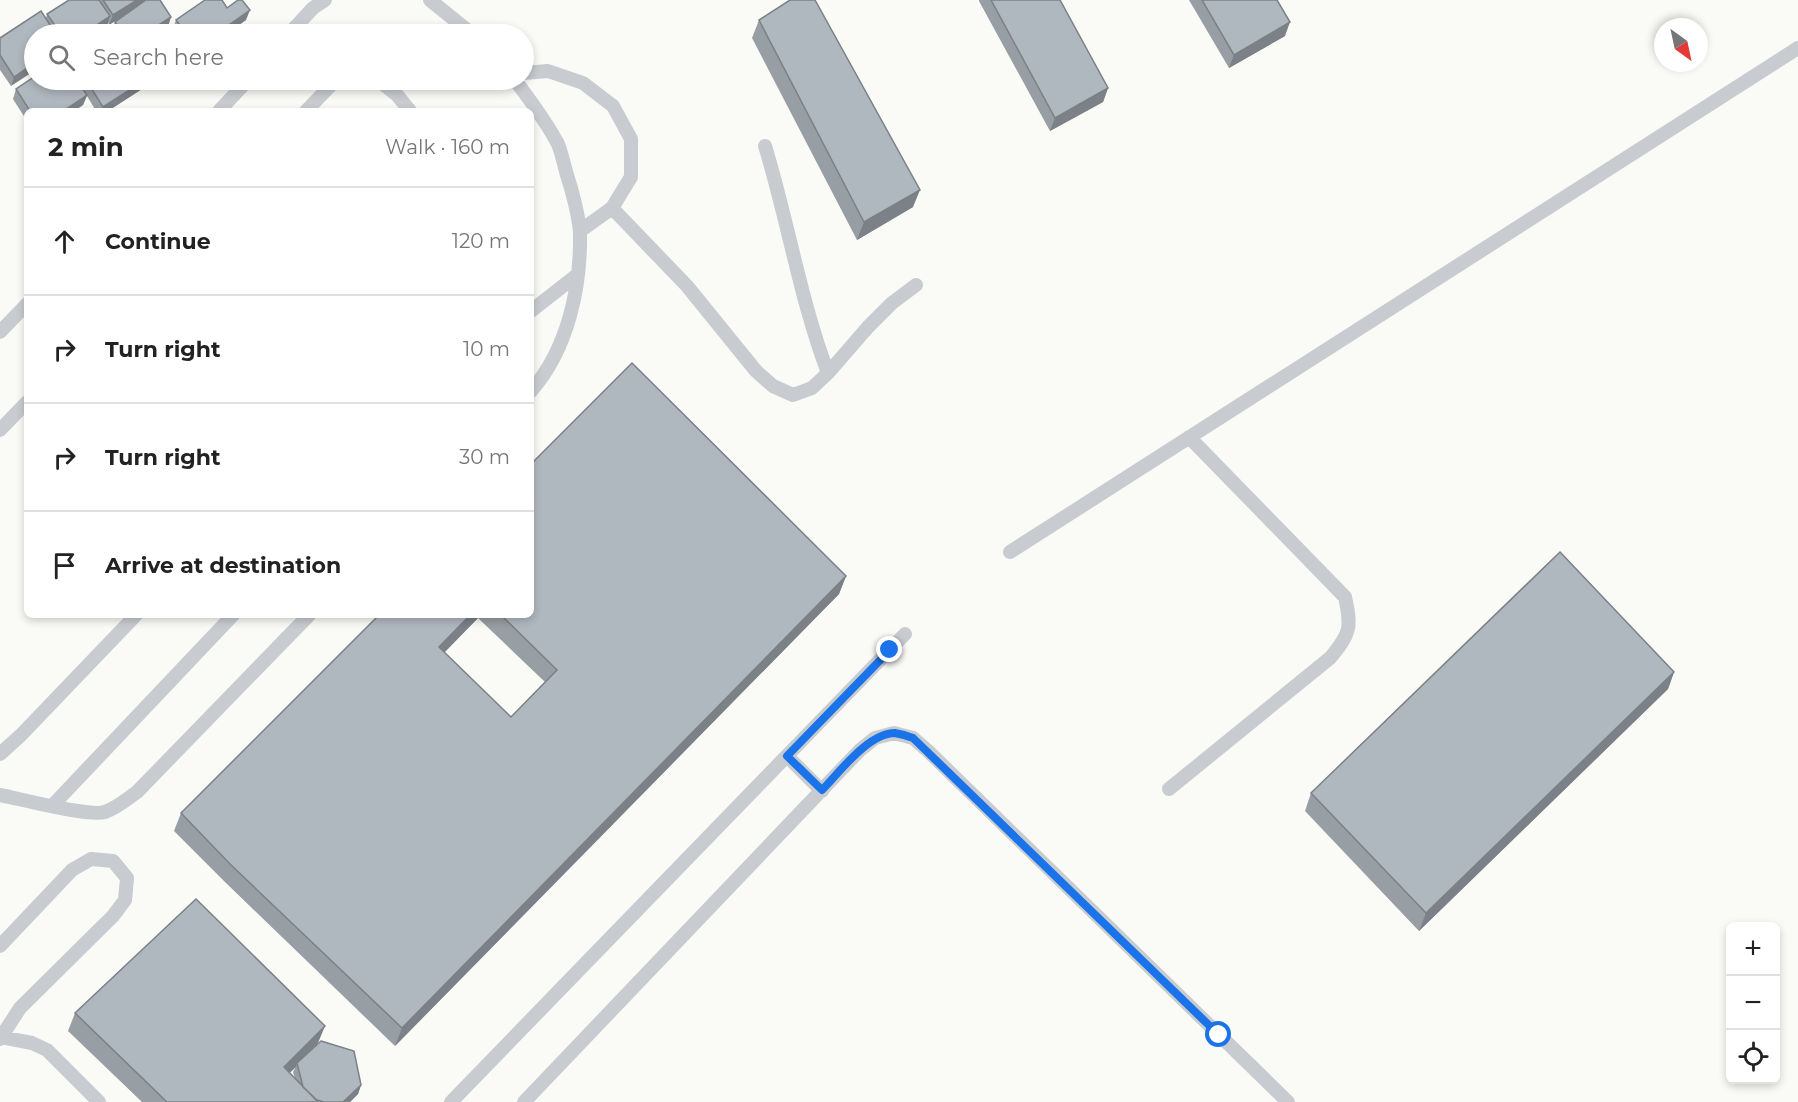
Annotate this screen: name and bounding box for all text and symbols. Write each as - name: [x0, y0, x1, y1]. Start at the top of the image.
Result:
- north arrow: [1654, 18, 1708, 72]
- search box: [24, 24, 534, 90]
- icon: search: [45, 41, 78, 74]
- text: Search here: [93, 44, 224, 71]
- text: 2 min: [48, 131, 124, 163]
- text: Walk · 160 m: [385, 135, 510, 159]
- icon: ahead: [48, 225, 81, 258]
- text: Continue: [105, 228, 211, 255]
- text: 120 m: [452, 229, 510, 253]
- icon: right: [48, 333, 81, 366]
- text: Turn right: [105, 336, 220, 363]
- text: 10 m: [463, 337, 510, 361]
- icon: right: [48, 441, 81, 474]
- text: Turn right: [105, 444, 220, 471]
- text: 30 m: [459, 445, 510, 469]
- icon: arrive: [48, 549, 81, 582]
- text: Arrive at destination: [105, 552, 341, 579]
- route end: [876, 636, 902, 662]
- map controls: [1726, 922, 1780, 1084]
- button: +: [1726, 922, 1780, 976]
- button: −: [1726, 976, 1780, 1030]
- route start: [1205, 1021, 1231, 1047]
- button: locate: [1726, 1030, 1780, 1084]

